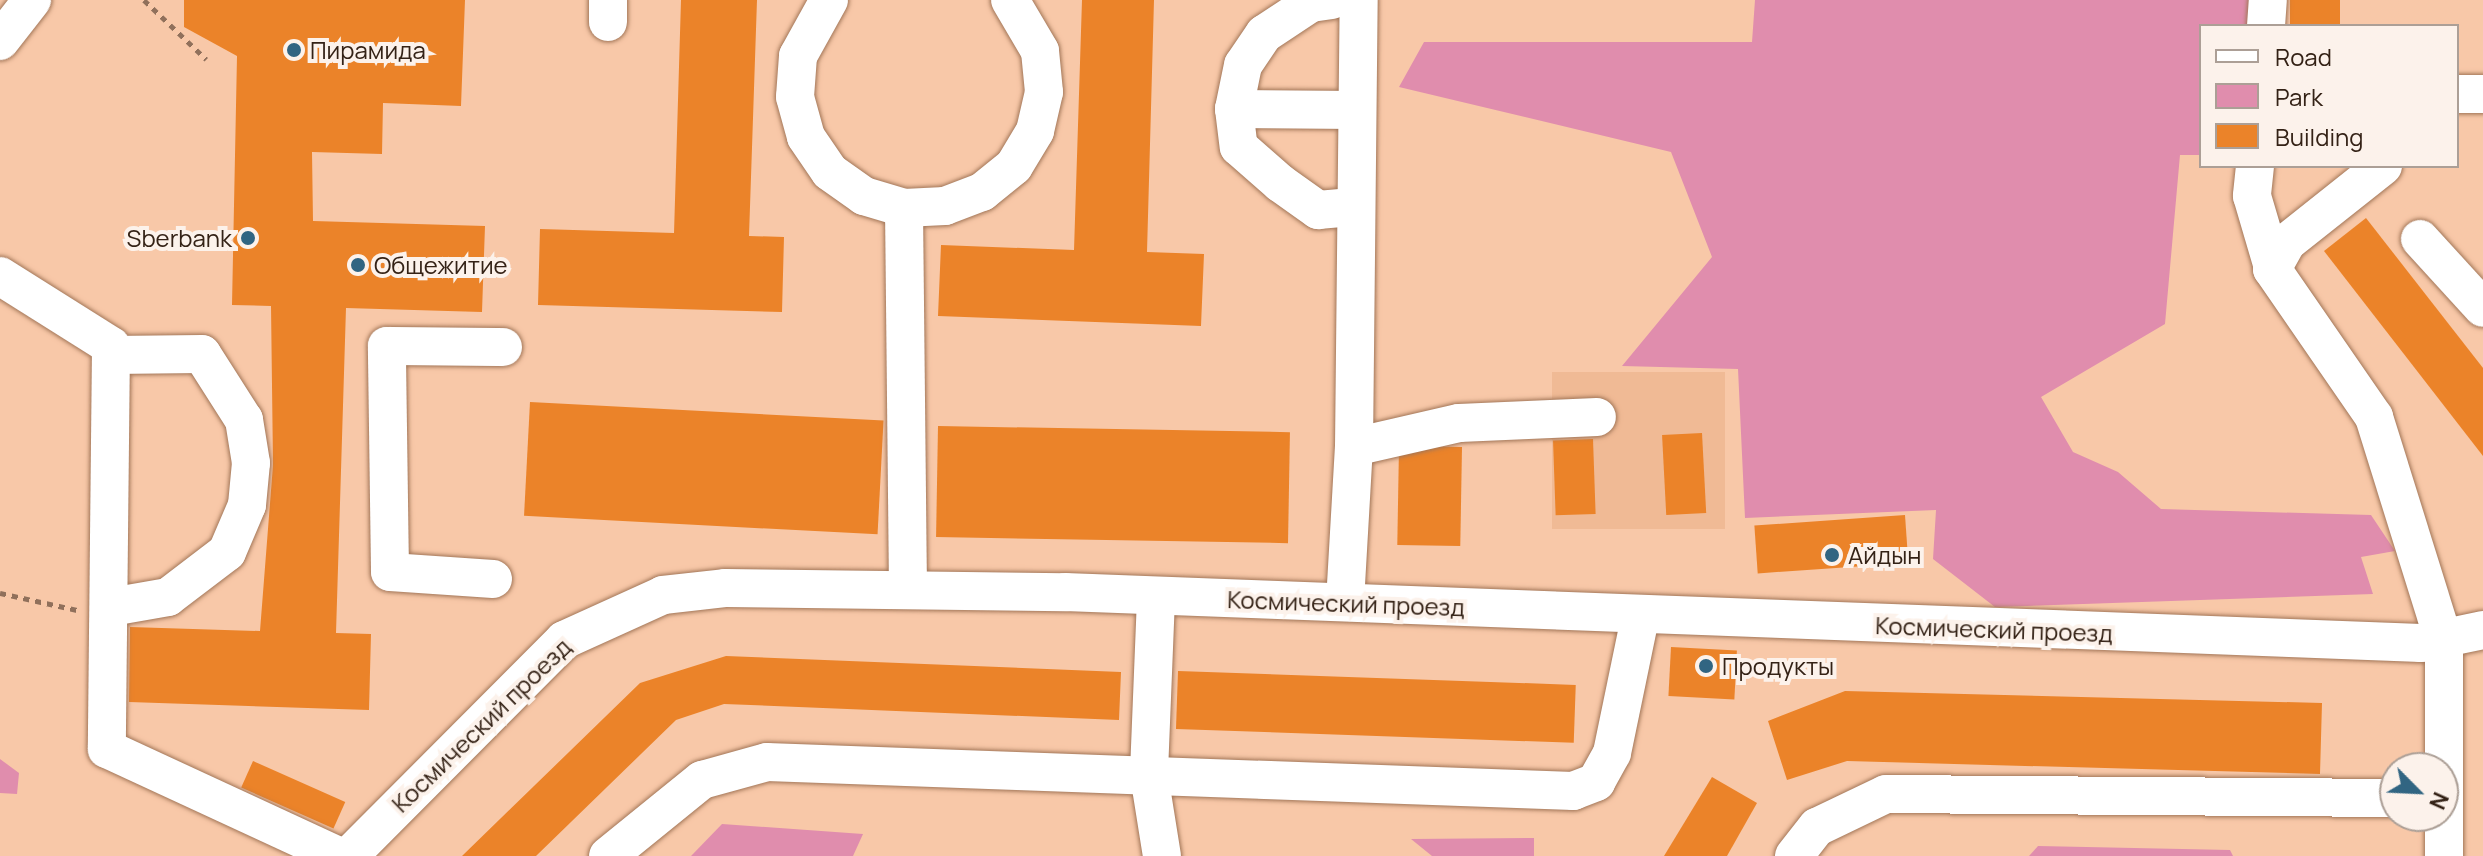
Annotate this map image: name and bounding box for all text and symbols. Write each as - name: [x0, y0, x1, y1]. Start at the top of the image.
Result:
- legend: [2199, 24, 2459, 168]
- place label: Пирамида: [310, 36, 426, 64]
- text: Road: [2275, 40, 2332, 73]
- marker: Пирамида: [285, 41, 303, 59]
- text: Park: [2275, 80, 2323, 113]
- text: Building: [2275, 120, 2363, 153]
- place label: Sberbank: [127, 224, 232, 252]
- marker: Sberbank: [239, 229, 257, 247]
- place label: Общежитие: [374, 251, 508, 279]
- marker: Общежитие: [349, 256, 367, 274]
- place label: Айдын: [1848, 541, 1921, 569]
- marker: Айдын: [1823, 546, 1841, 564]
- street label: Космический проезд: [1227, 584, 1465, 622]
- street label: Космический проезд: [1875, 610, 2113, 648]
- street label: Космический проезд: [386, 632, 576, 818]
- place label: Продукты: [1722, 652, 1834, 680]
- marker: Продукты: [1697, 657, 1715, 675]
- north arrow: [2379, 752, 2459, 832]
- text: N: [2422, 788, 2456, 814]

